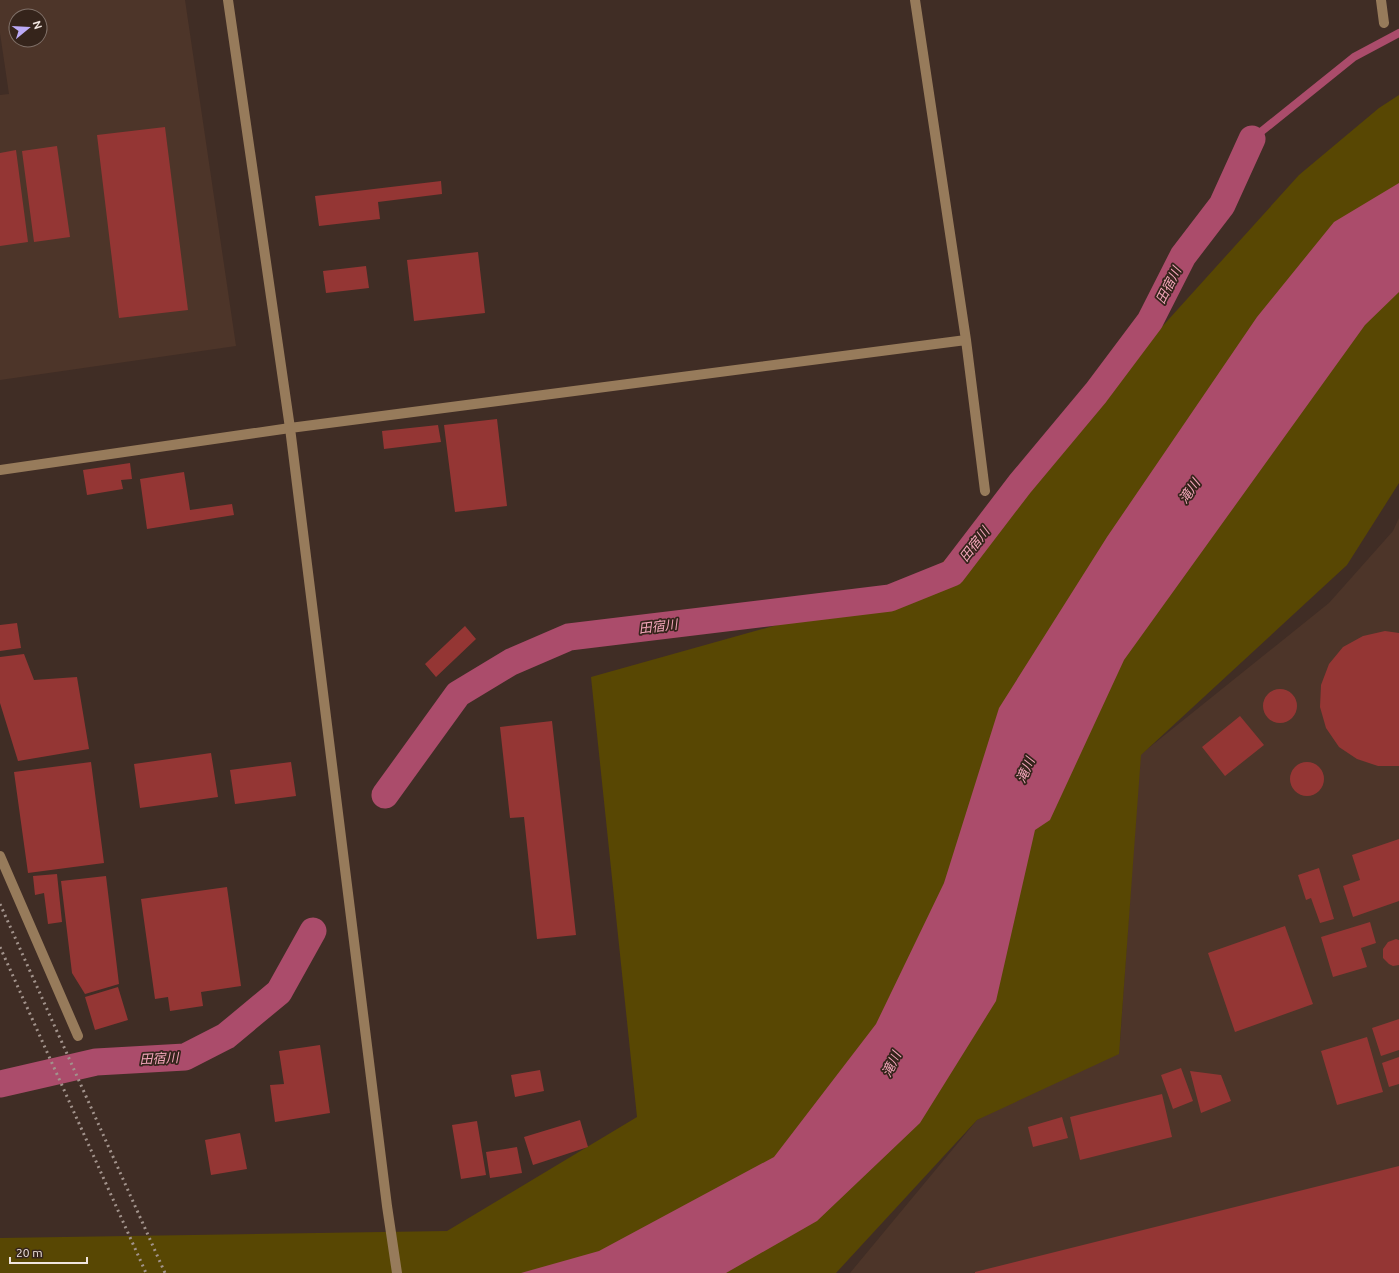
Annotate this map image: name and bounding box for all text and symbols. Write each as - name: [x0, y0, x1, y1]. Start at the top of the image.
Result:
- north arrow: [8, 8, 48, 48]
- text: N: [31, 19, 44, 31]
- water label: 田宿川: [1153, 263, 1184, 306]
- water label: 滝川: [1176, 475, 1203, 506]
- water label: 田宿川: [956, 523, 993, 564]
- water label: 田宿川: [638, 616, 680, 635]
- water label: 滝川: [1013, 753, 1037, 785]
- water label: 滝川: [879, 1047, 904, 1079]
- water label: 田宿川: [139, 1050, 181, 1066]
- scale bar: [10, 1239, 87, 1265]
- text: 20 m: [16, 1246, 43, 1259]

